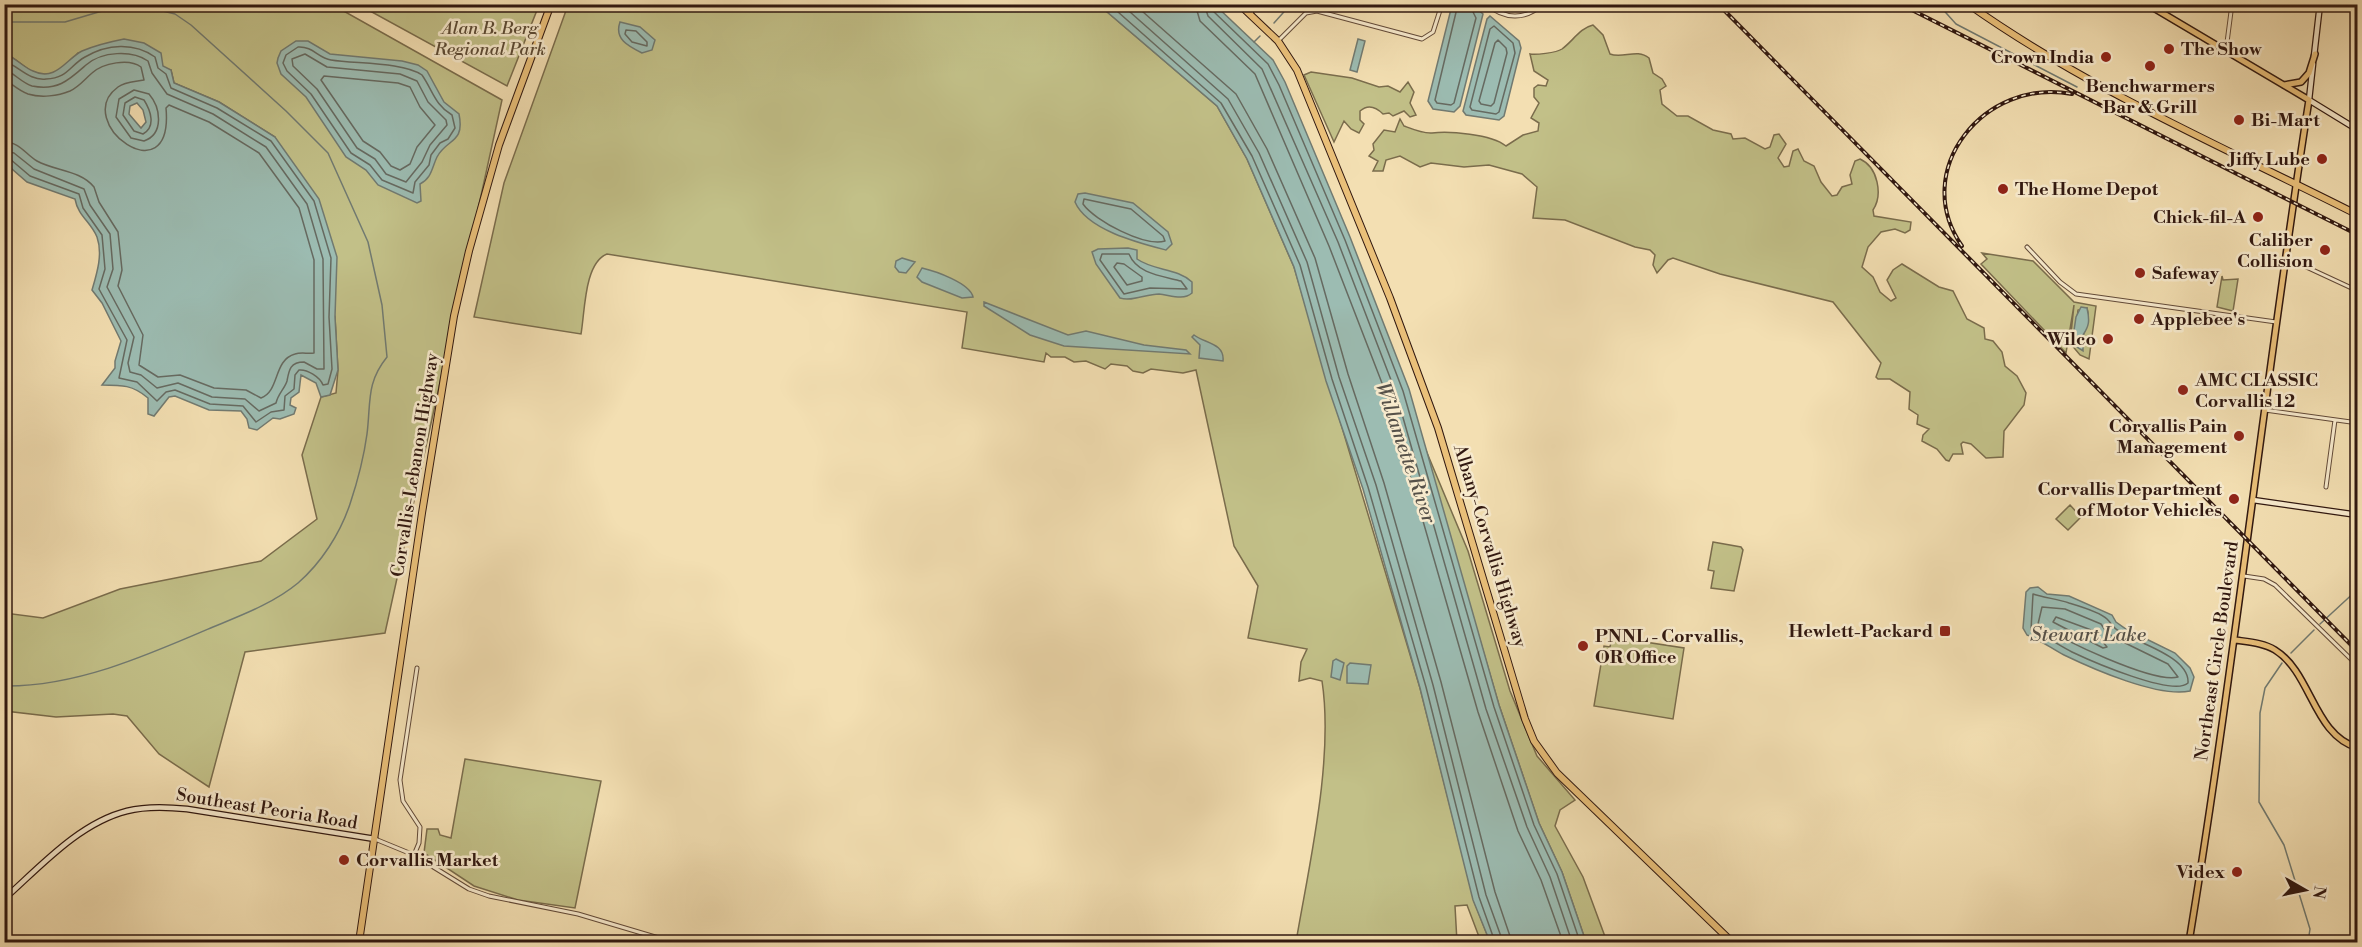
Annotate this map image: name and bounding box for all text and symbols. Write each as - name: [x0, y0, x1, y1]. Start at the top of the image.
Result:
- park label: Alan B. Berg Regional Park: [433, 17, 546, 61]
- place label: The Show: [2181, 38, 2262, 61]
- marker: The Show: [2162, 42, 2176, 56]
- place label: Crown India: [1991, 46, 2094, 69]
- marker: Crown India: [2099, 50, 2113, 64]
- marker: Benchwarmers Bar & Grill: [2143, 59, 2157, 73]
- place label: Benchwarmers Bar & Grill: [2085, 75, 2215, 119]
- place label: Bi-Mart: [2251, 109, 2320, 132]
- marker: Bi-Mart: [2232, 113, 2246, 127]
- place label: Jiffy Lube: [2226, 148, 2310, 171]
- marker: Jiffy Lube: [2315, 152, 2329, 166]
- place label: The Home Depot: [2015, 178, 2159, 201]
- marker: The Home Depot: [1996, 182, 2010, 196]
- place label: Chick-fil-A: [2153, 206, 2247, 229]
- marker: Chick-fil-A: [2251, 210, 2265, 224]
- place label: Caliber Collision: [2237, 229, 2313, 273]
- marker: Caliber Collision: [2318, 243, 2332, 257]
- place label: Safeway: [2152, 262, 2220, 285]
- marker: Safeway: [2133, 266, 2147, 280]
- place label: Applebee's: [2150, 308, 2245, 331]
- marker: Applebee's: [2132, 312, 2146, 326]
- place label: Wilco: [2046, 328, 2096, 351]
- marker: Wilco: [2101, 332, 2115, 346]
- street label: Corvallis-Lebanon Highway: [386, 351, 444, 579]
- place label: AMC CLASSIC Corvallis 12: [2194, 369, 2318, 413]
- water label: Willamette River: [1369, 379, 1441, 527]
- marker: AMC CLASSIC Corvallis 12: [2176, 383, 2190, 397]
- place label: Corvallis Pain Management: [2109, 415, 2228, 459]
- marker: Corvallis Pain Management: [2232, 429, 2246, 443]
- street label: Albany-Corvallis Highway: [1448, 441, 1532, 651]
- place label: Corvallis Department of Motor Vehicles: [2037, 478, 2223, 522]
- marker: Corvallis Department of Motor Vehicles: [2227, 492, 2241, 506]
- street label: Northeast Circle Boulevard: [2190, 539, 2244, 762]
- place label: Hewlett-Packard: [1788, 620, 1933, 643]
- water label: Stewart Lake: [2030, 623, 2147, 648]
- marker: Hewlett-Packard: [1938, 624, 1952, 638]
- place label: PNNL - Corvallis, OR Office: [1595, 625, 1744, 669]
- marker: PNNL - Corvallis, OR Office: [1576, 639, 1590, 653]
- street label: Southeast Peoria Road: [175, 783, 360, 835]
- place label: Corvallis Market: [356, 849, 499, 872]
- marker: Corvallis Market: [337, 853, 351, 867]
- north arrow: [2275, 860, 2335, 920]
- place label: Videx: [2175, 861, 2226, 884]
- marker: Videx: [2230, 865, 2244, 879]
- text: N: [2308, 884, 2330, 900]

